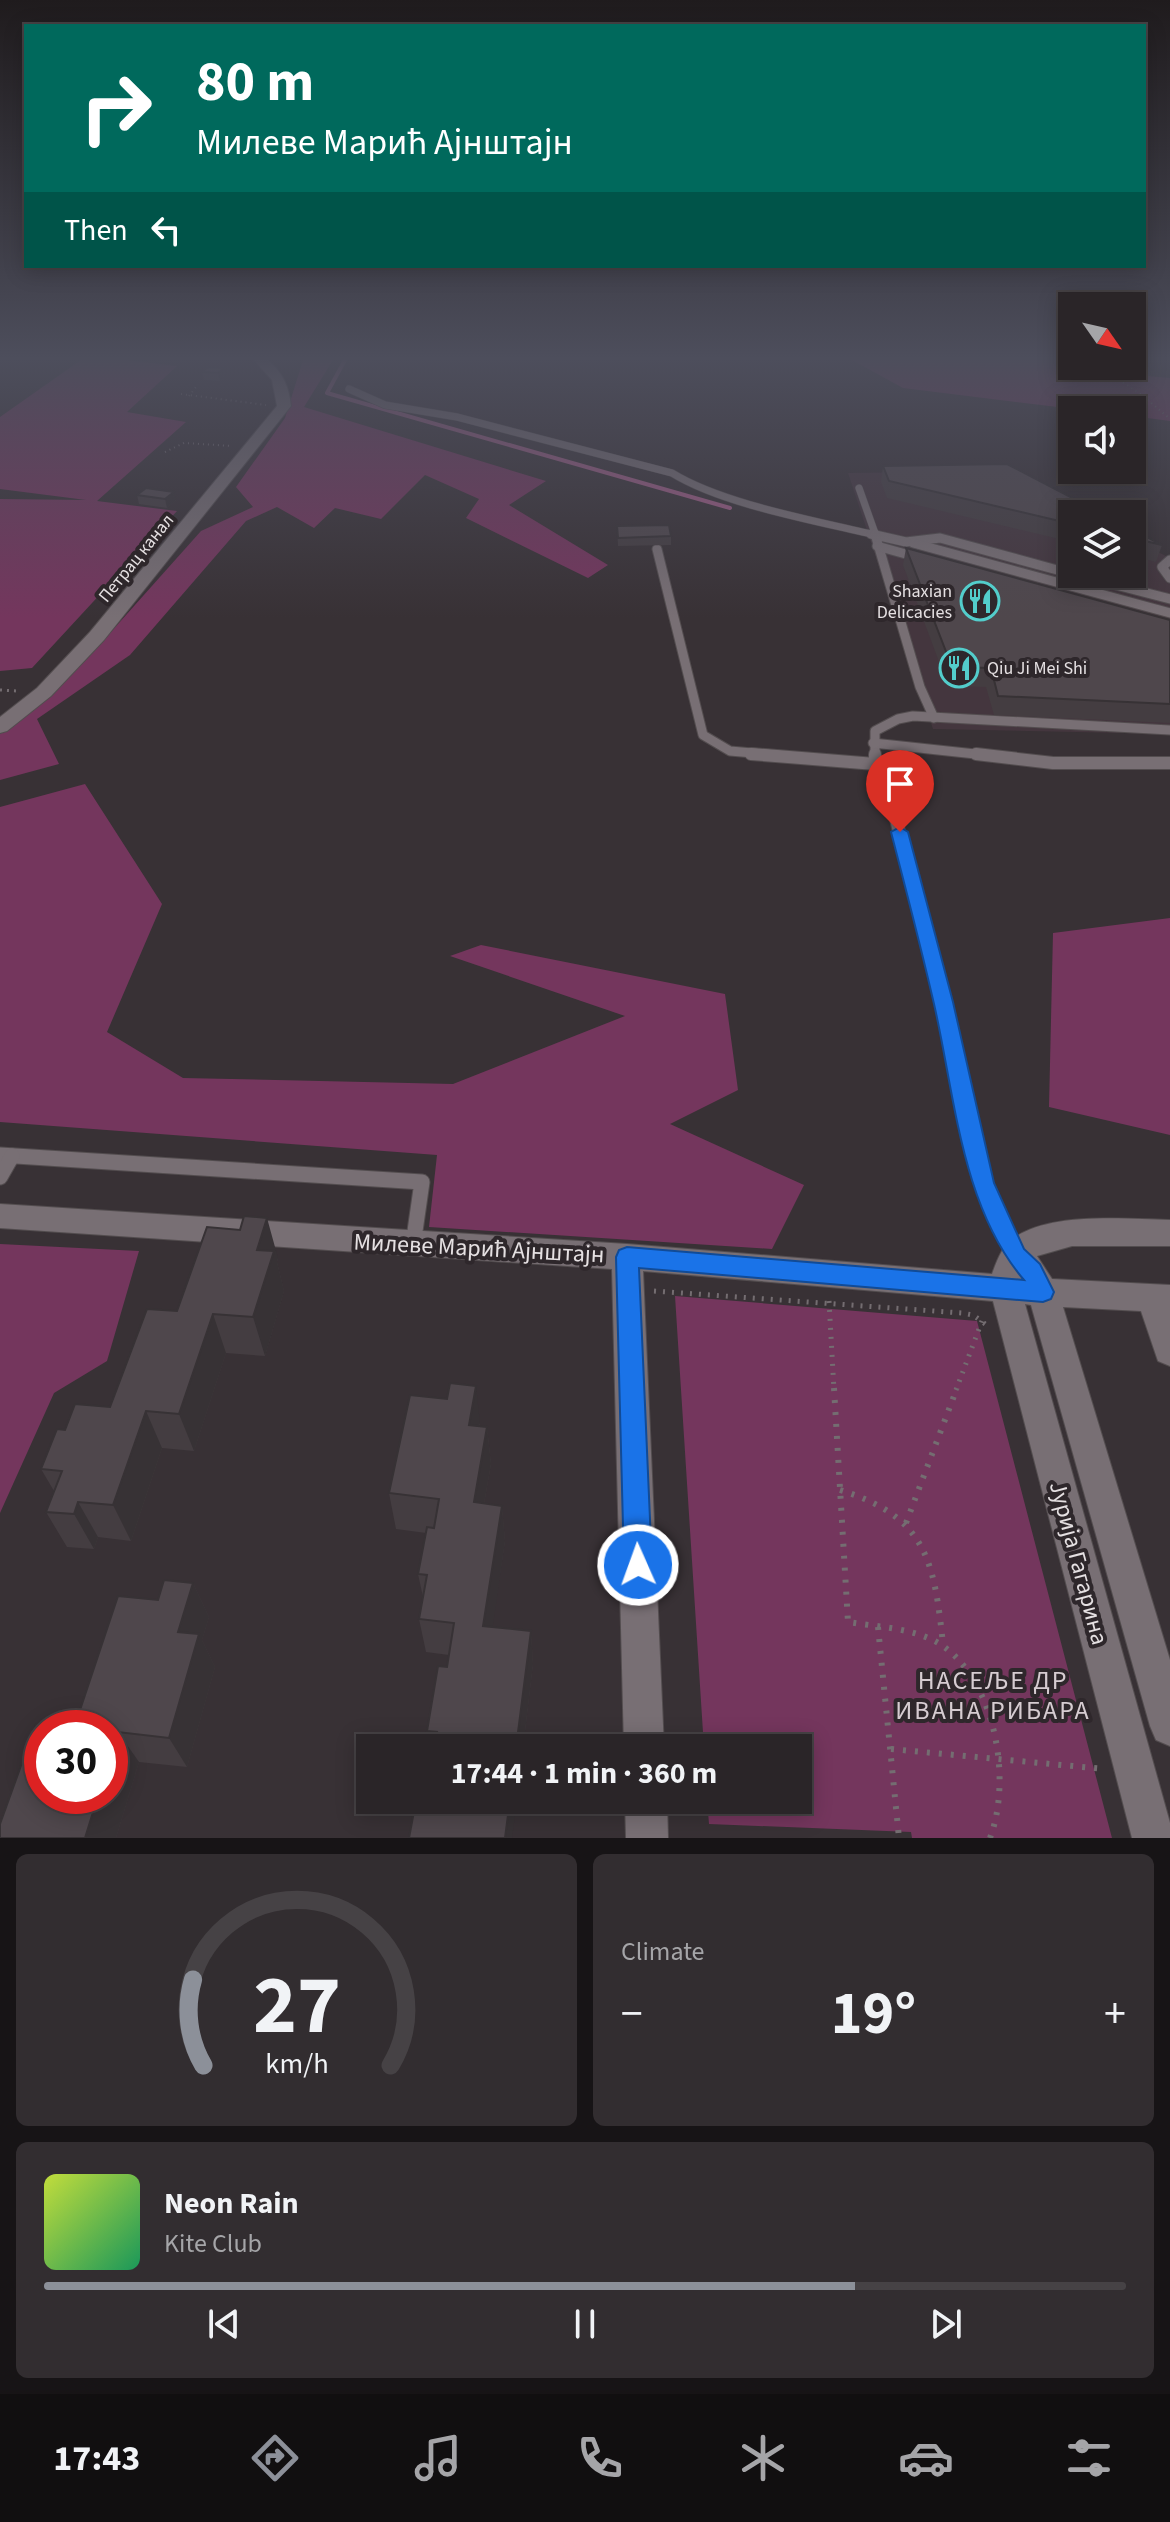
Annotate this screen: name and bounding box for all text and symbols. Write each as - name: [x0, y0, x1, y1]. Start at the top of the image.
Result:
- text: 80 m: [196, 43, 314, 122]
- icon: right: [64, 56, 168, 160]
- text: Милеве Марић Ајнштајн: [196, 117, 573, 168]
- icon: left: [144, 208, 188, 252]
- text: Then: [64, 209, 128, 252]
- north arrow: [1058, 292, 1146, 380]
- map controls: [1058, 292, 1146, 588]
- button: sound: [1058, 396, 1146, 484]
- button: layers: [1058, 500, 1146, 588]
- street label: Петрац канал: [93, 509, 180, 608]
- place label: Shaxian Delicacies: [877, 579, 952, 625]
- restaurant icon: Shaxian Delicacies: [959, 580, 1001, 622]
- restaurant icon: Qiu Ji Mei Shi: [938, 647, 980, 689]
- place label: Qiu Ji Mei Shi: [987, 656, 1087, 681]
- pin: [866, 750, 934, 832]
- icon: arrive: [878, 762, 922, 806]
- street label: Милеве Марић Ајнштајн: [353, 1224, 605, 1273]
- street label: Јурија Гагарина: [1040, 1478, 1117, 1649]
- position arrow: [596, 1523, 680, 1607]
- district label: НАСЕЉЕ ДР ИВАНА РИБАРА: [895, 1662, 1091, 1729]
- speed limit sign: 30: [24, 1710, 128, 1814]
- text: 17:44 · 1 min · 360 m: [451, 1752, 717, 1795]
- text: Climate: [621, 1933, 705, 1970]
- text: 27: [253, 1947, 340, 2065]
- text: 19°: [831, 1972, 916, 2057]
- text: −: [621, 1983, 643, 2046]
- text: +: [1104, 1983, 1126, 2046]
- text: km/h: [265, 2044, 328, 2084]
- text: Neon Rain: [164, 2182, 299, 2225]
- text: Kite Club: [164, 2225, 262, 2262]
- icon: previous: [202, 2302, 246, 2346]
- icon: pause: [563, 2302, 607, 2346]
- icon: next: [924, 2302, 968, 2346]
- icon: directions: [247, 2430, 303, 2486]
- icon: music: [410, 2430, 466, 2486]
- icon: phone: [572, 2430, 628, 2486]
- icon: climate: [735, 2430, 791, 2486]
- icon: car: [898, 2430, 954, 2486]
- icon: filters: [1061, 2430, 1117, 2486]
- text: 17:43: [53, 2433, 140, 2484]

